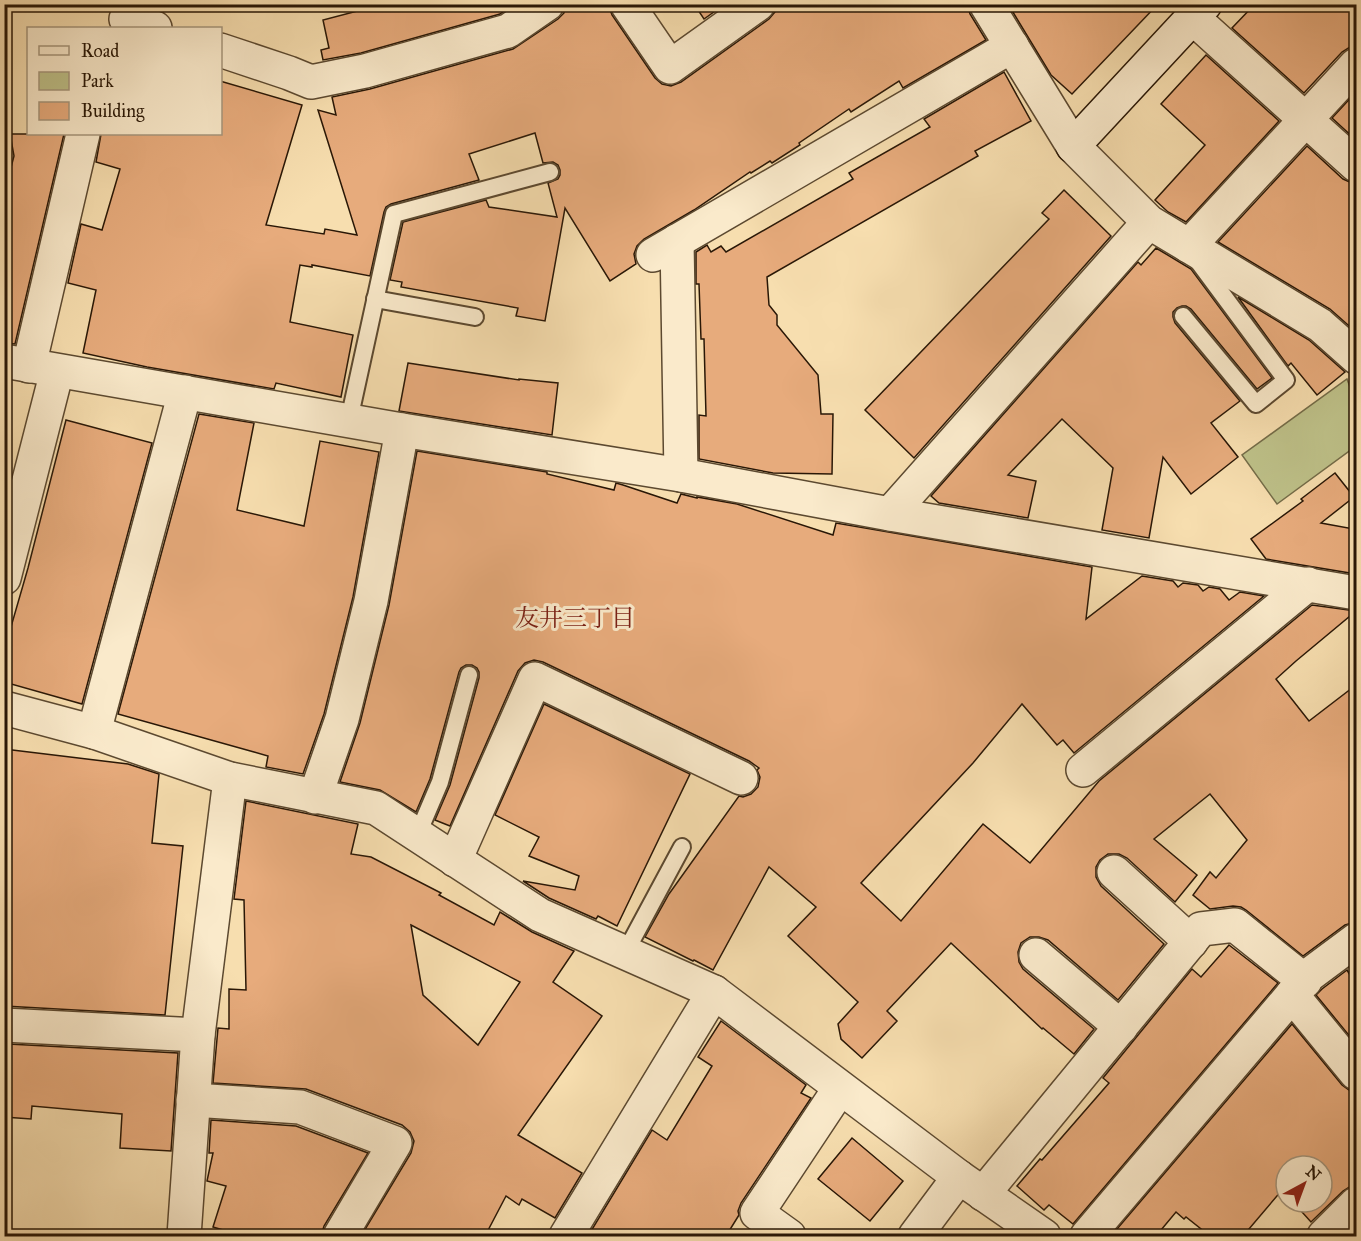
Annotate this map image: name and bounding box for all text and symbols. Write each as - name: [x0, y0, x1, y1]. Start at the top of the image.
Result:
- legend: [27, 27, 222, 135]
- text: Road: [81, 40, 119, 62]
- text: Park: [81, 70, 114, 92]
- text: Building: [81, 100, 145, 123]
- district label: 友井三丁目: [515, 603, 635, 633]
- north arrow: [1274, 1154, 1334, 1214]
- text: N: [1302, 1161, 1325, 1185]

